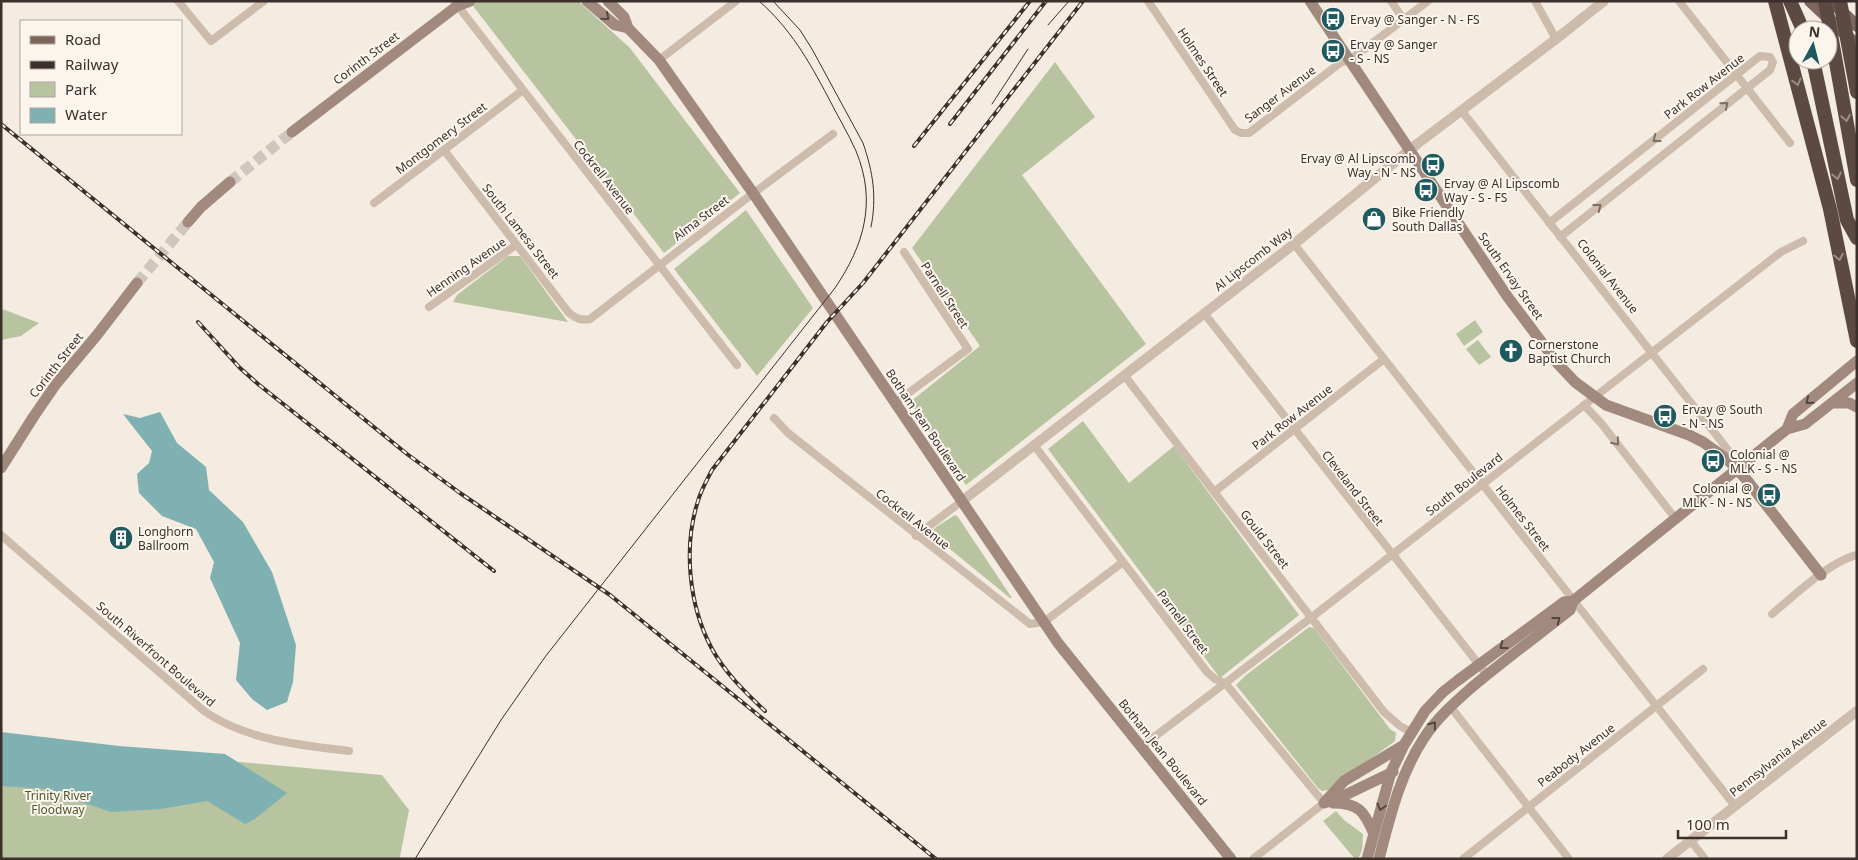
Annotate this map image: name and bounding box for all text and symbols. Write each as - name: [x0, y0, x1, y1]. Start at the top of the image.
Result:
- bus stop icon: Ervay @ Sanger - N - FS: [1320, 6, 1346, 32]
- place label: Ervay @ Sanger - N - FS: [1350, 11, 1480, 28]
- one-way arrow: [600, 12, 609, 20]
- legend: [20, 20, 182, 135]
- north arrow: [1788, 20, 1838, 70]
- text: N: [1808, 21, 1821, 42]
- street label: Holmes Street: [1174, 24, 1233, 100]
- street label: Corinth Street: [329, 27, 403, 88]
- text: Road: [65, 29, 101, 49]
- place label: Ervay @ Sanger - S - NS: [1350, 36, 1437, 67]
- bus stop icon: Ervay @ Sanger - S - NS: [1320, 38, 1346, 64]
- street label: Park Row Avenue: [1660, 49, 1748, 123]
- text: Railway: [65, 54, 119, 74]
- street label: Sanger Avenue: [1241, 61, 1319, 126]
- one-way arrow: [1791, 78, 1802, 87]
- text: Park: [65, 79, 97, 99]
- street label: Montgomery Street: [392, 98, 491, 178]
- one-way arrow: [1719, 103, 1728, 111]
- text: Water: [65, 104, 107, 124]
- one-way arrow: [1840, 114, 1850, 123]
- one-way arrow: [1653, 133, 1662, 141]
- street label: Cockrell Avenue: [570, 136, 639, 218]
- place label: Ervay @ Al Lipscomb Way - N - NS: [1300, 150, 1416, 181]
- bus stop icon: Ervay @ Al Lipscomb Way - N - NS: [1420, 152, 1446, 178]
- one-way arrow: [1831, 172, 1842, 181]
- place label: Ervay @ Al Lipscomb Way - S - FS: [1444, 175, 1560, 206]
- bus stop icon: Ervay @ Al Lipscomb Way - S - FS: [1413, 177, 1439, 203]
- street label: South Lamesa Street: [479, 180, 564, 283]
- street label: Alma Street: [670, 191, 733, 244]
- place label: Bike Friendly South Dallas: [1392, 204, 1465, 235]
- one-way arrow: [1592, 204, 1601, 212]
- shop icon: Bike Friendly South Dallas: [1361, 206, 1387, 232]
- street label: Al Lipscomb Way: [1210, 223, 1296, 295]
- street label: South Ervay Street: [1474, 229, 1548, 324]
- street label: Henning Avenue: [423, 233, 509, 301]
- street label: Colonial Avenue: [1573, 235, 1643, 317]
- one-way arrow: [1834, 252, 1844, 261]
- street label: Parnell Street: [917, 259, 973, 332]
- street label: Corinth Street: [25, 328, 87, 401]
- place label: Cornerstone Baptist Church: [1528, 336, 1611, 367]
- church icon: Cornerstone Baptist Church: [1498, 338, 1524, 364]
- street label: Botham Jean Boulevard: [882, 365, 970, 485]
- street label: Park Row Avenue: [1248, 380, 1336, 454]
- one-way arrow: [1806, 395, 1815, 404]
- place label: Ervay @ South - N - NS: [1682, 401, 1763, 432]
- bus stop icon: Ervay @ South - N - NS: [1652, 403, 1678, 429]
- one-way arrow: [1610, 436, 1618, 445]
- place label: Colonial @ MLK - S - NS: [1730, 446, 1798, 477]
- street label: Cleveland Street: [1318, 447, 1388, 530]
- bus stop icon: Colonial @ MLK - S - NS: [1700, 448, 1726, 474]
- street label: South Boulevard: [1422, 449, 1506, 519]
- place label: Colonial @ MLK - N - NS: [1682, 480, 1752, 511]
- street label: Holmes Street: [1492, 481, 1555, 555]
- bus stop icon: Colonial @ MLK - N - NS: [1756, 482, 1782, 508]
- street label: Cockrell Avenue: [872, 485, 954, 554]
- street label: Gould Street: [1237, 506, 1294, 573]
- place label: Longhorn Ballroom: [138, 523, 193, 554]
- building icon: Longhorn Ballroom: [108, 525, 134, 551]
- street label: Parnell Street: [1153, 587, 1213, 658]
- street label: South Riverfront Boulevard: [93, 598, 219, 710]
- one-way arrow: [1551, 617, 1560, 626]
- one-way arrow: [1499, 640, 1509, 649]
- street label: Botham Jean Boulevard: [1115, 695, 1211, 809]
- street label: Pennsylvania Avenue: [1726, 713, 1830, 800]
- street label: Peabody Avenue: [1534, 719, 1619, 791]
- one-way arrow: [1428, 722, 1437, 731]
- park label: Trinity River Floodway: [25, 787, 91, 818]
- one-way arrow: [1376, 802, 1387, 811]
- scale bar: [1678, 808, 1786, 840]
- text: 100 m: [1686, 814, 1730, 834]

